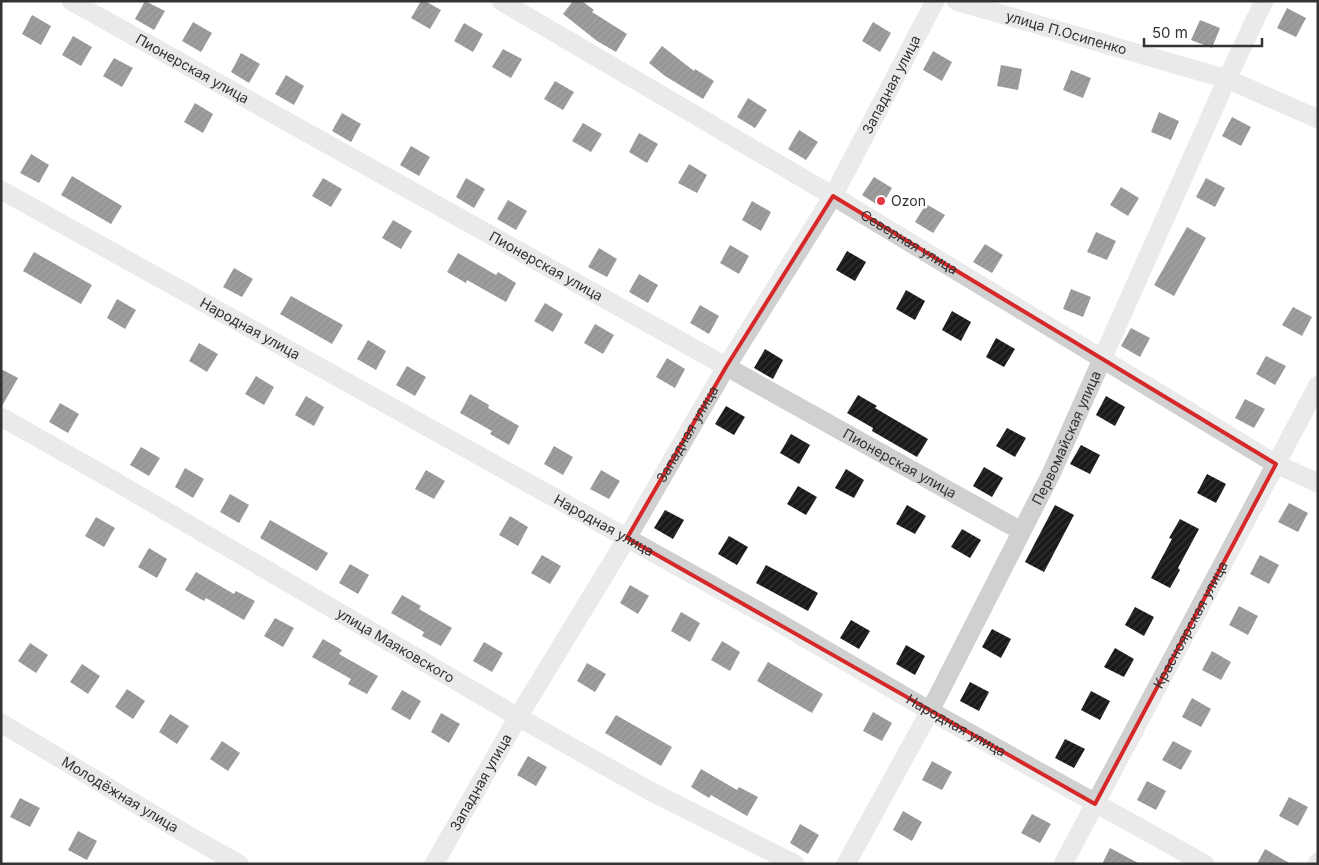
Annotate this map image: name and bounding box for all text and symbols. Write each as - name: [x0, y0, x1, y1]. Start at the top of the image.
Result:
- street label: улица П.Осипенко: [1004, 7, 1129, 58]
- scale bar: [1144, 15, 1262, 47]
- text: 50 m: [1152, 23, 1188, 42]
- street label: Пионерская улица: [133, 30, 252, 107]
- street label: Западная улица: [858, 32, 924, 137]
- place label: Ozon: [891, 192, 926, 209]
- marker: Ozon: [875, 195, 887, 207]
- street label: Северная улица: [858, 206, 961, 278]
- street label: Пионерская улица: [487, 227, 606, 304]
- street label: Народная улица: [197, 293, 303, 363]
- street label: Первомайская улица: [1028, 368, 1104, 507]
- street label: Западная улица: [652, 382, 721, 485]
- street label: Пионерская улица: [840, 425, 960, 501]
- street label: Народная улица: [551, 490, 657, 559]
- street label: Красноярская улица: [1149, 558, 1231, 691]
- street label: улица Маяковского: [334, 604, 458, 686]
- street label: Народная улица: [903, 690, 1009, 760]
- street label: Западная улица: [446, 731, 515, 834]
- street label: Молодёжная улица: [59, 753, 182, 836]

